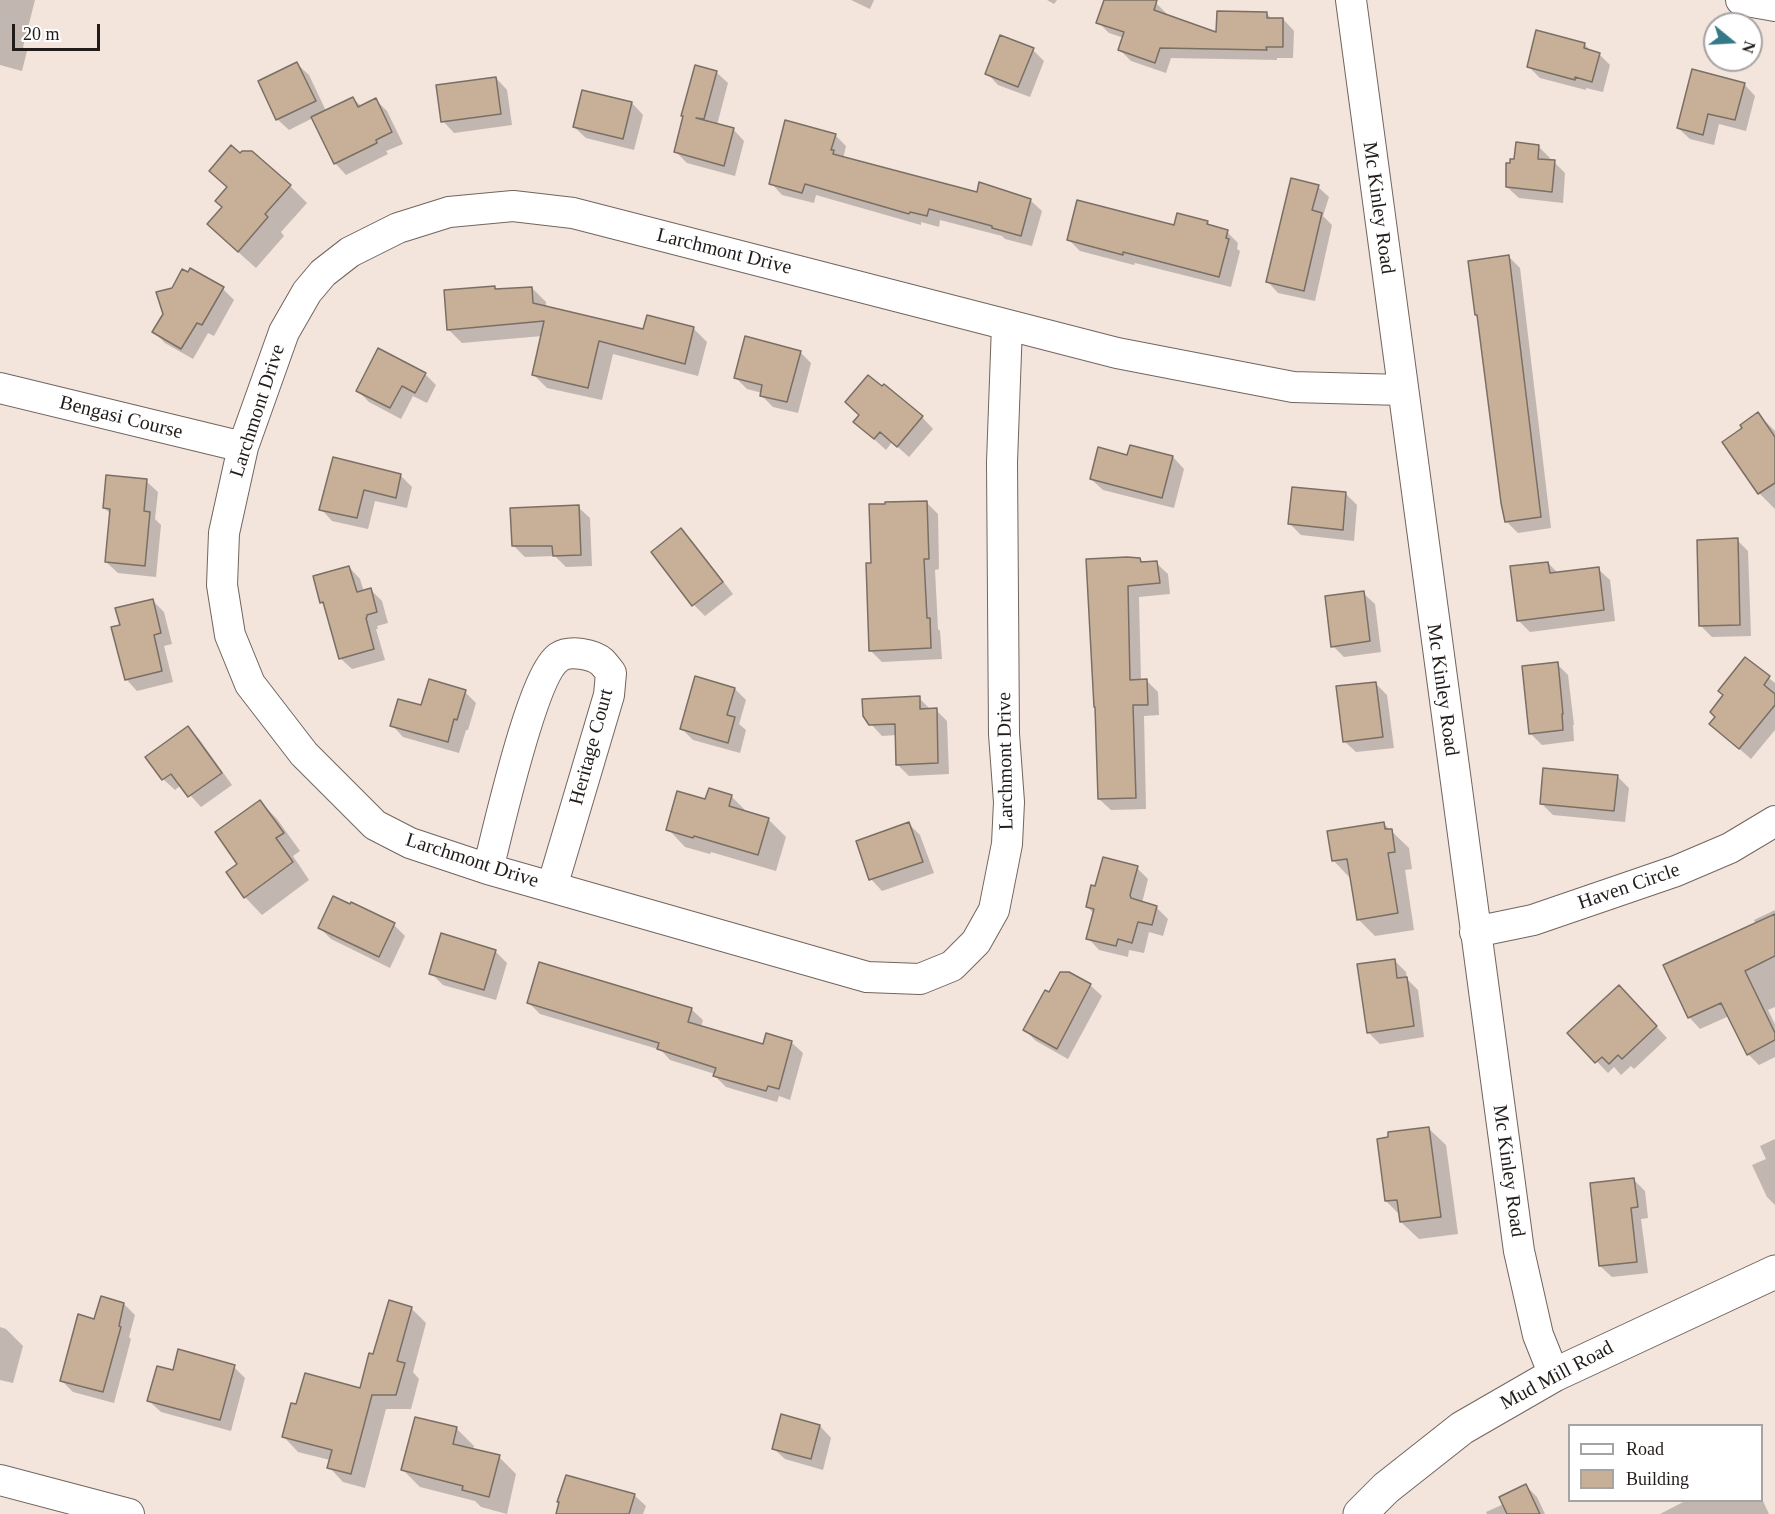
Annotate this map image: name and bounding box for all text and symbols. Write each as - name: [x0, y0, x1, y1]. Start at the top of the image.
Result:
- scale bar: [15, 12, 104, 50]
- north arrow: [1703, 12, 1763, 72]
- text: 20 m: [23, 24, 60, 44]
- text: N: [1739, 39, 1759, 55]
- street label: Mc Kinley Road: [1357, 140, 1399, 276]
- street label: Larchmont Drive: [654, 224, 794, 280]
- street label: Larchmont Drive: [225, 342, 291, 480]
- street label: Bengasi Course: [57, 391, 185, 445]
- street label: Mc Kinley Road: [1421, 622, 1463, 758]
- street label: Heritage Court: [565, 686, 619, 808]
- street label: Larchmont Drive: [993, 692, 1019, 830]
- street label: Larchmont Drive: [403, 828, 541, 894]
- street label: Haven Circle: [1575, 858, 1683, 916]
- street label: Mc Kinley Road: [1487, 1103, 1529, 1239]
- street label: Mud Mill Road: [1496, 1336, 1618, 1416]
- legend: [1568, 1424, 1763, 1502]
- text: Road: [1626, 1439, 1664, 1459]
- text: Building: [1626, 1469, 1689, 1489]

